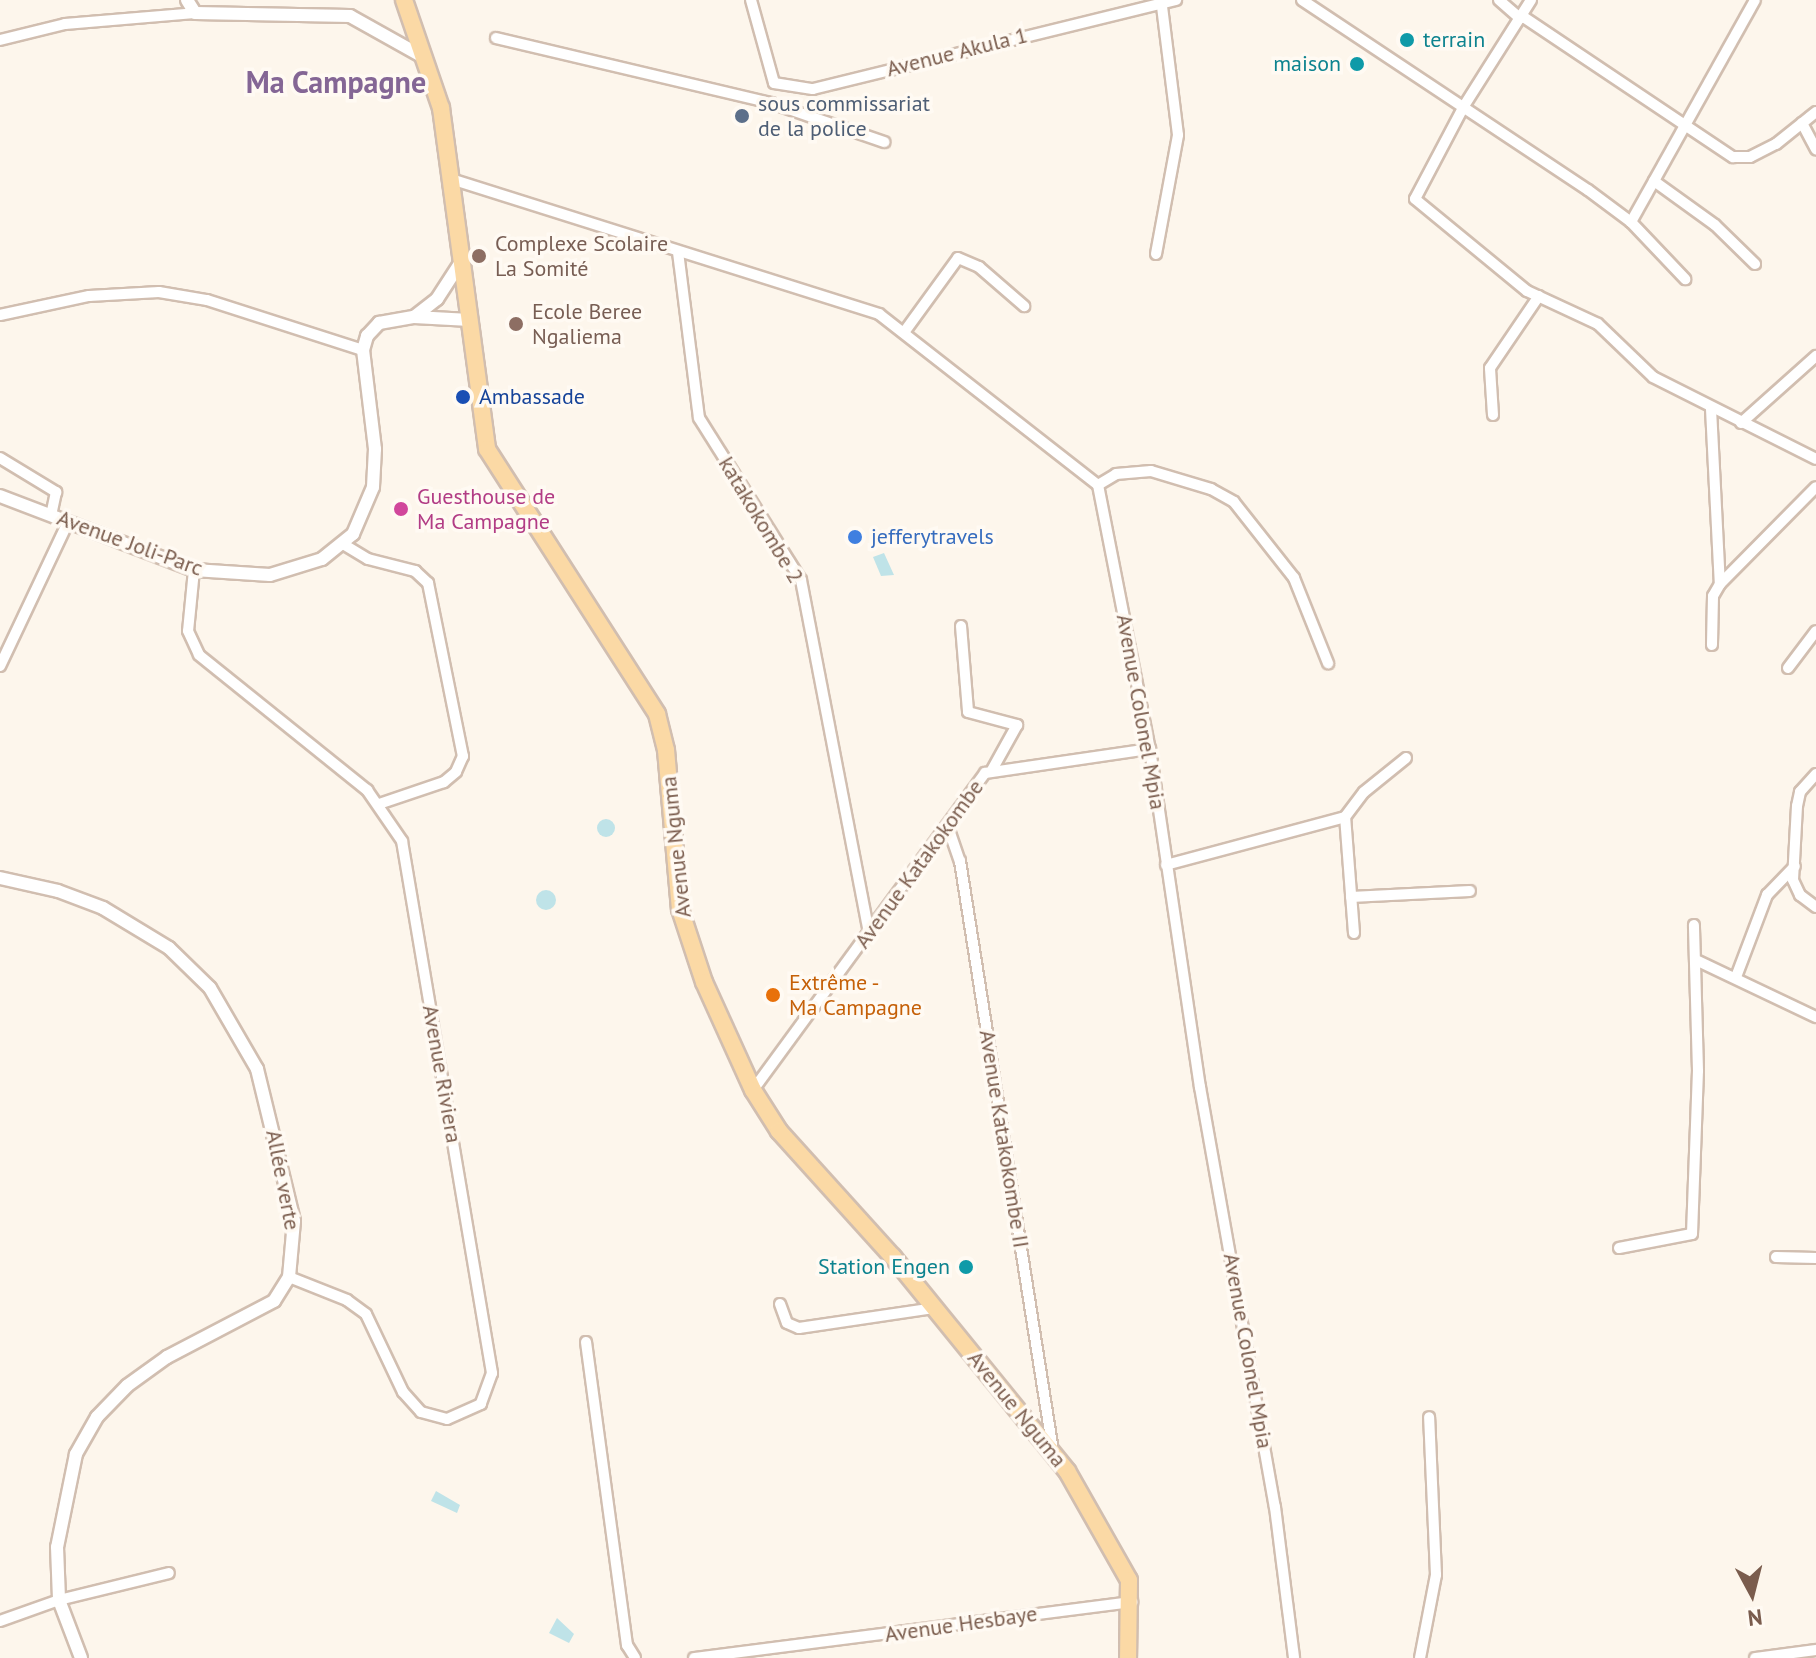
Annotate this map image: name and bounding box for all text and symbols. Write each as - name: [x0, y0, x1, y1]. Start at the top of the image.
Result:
- street label: Avenue Akula 1: [883, 22, 1031, 82]
- place label: terrain: [1423, 27, 1485, 53]
- marker: terrain: [1398, 31, 1416, 49]
- place label: maison: [1273, 51, 1341, 77]
- marker: maison: [1348, 55, 1366, 73]
- district label: Ma Campagne: [246, 64, 426, 100]
- place label: sous commissariat de la police: [758, 90, 930, 142]
- marker: sous commissariat de la police: [733, 107, 751, 125]
- place label: Complexe Scolaire La Somité: [495, 230, 668, 282]
- marker: Complexe Scolaire La Somité: [470, 247, 488, 265]
- place label: Ecole Beree Ngaliema: [532, 298, 642, 350]
- marker: Ecole Beree Ngaliema: [507, 315, 525, 333]
- place label: Ambassade: [479, 384, 585, 410]
- marker: Ambassade: [454, 388, 472, 406]
- street label: katakokombe 2: [713, 452, 809, 588]
- place label: Guesthouse de Ma Campagne: [417, 483, 555, 534]
- marker: Guesthouse de Ma Campagne: [392, 500, 410, 518]
- street label: Avenue Joli-Parc: [54, 504, 206, 582]
- place label: jefferytravels: [871, 524, 994, 550]
- marker: jefferytravels: [846, 528, 864, 546]
- street label: Avenue Colonel Mpia: [1111, 612, 1171, 812]
- street label: Avenue Nguma: [655, 775, 697, 919]
- street label: Avenue Katakokombe: [849, 775, 989, 953]
- place label: Extrême - Ma Campagne: [789, 969, 922, 1020]
- marker: Extrême - Ma Campagne: [764, 986, 782, 1004]
- street label: Avenue Riviera: [417, 1003, 467, 1145]
- street label: Avenue Katakokombe II: [974, 1028, 1034, 1250]
- street label: Allée verte: [260, 1128, 306, 1232]
- street label: Avenue Colonel Mpia: [1218, 1251, 1278, 1451]
- place label: Station Engen: [818, 1254, 950, 1280]
- marker: Station Engen: [957, 1258, 975, 1276]
- street label: Avenue Nguma: [962, 1346, 1072, 1472]
- north arrow: [1712, 1554, 1792, 1634]
- street label: Avenue Hesbaye: [883, 1600, 1039, 1648]
- text: N: [1746, 1603, 1764, 1633]

